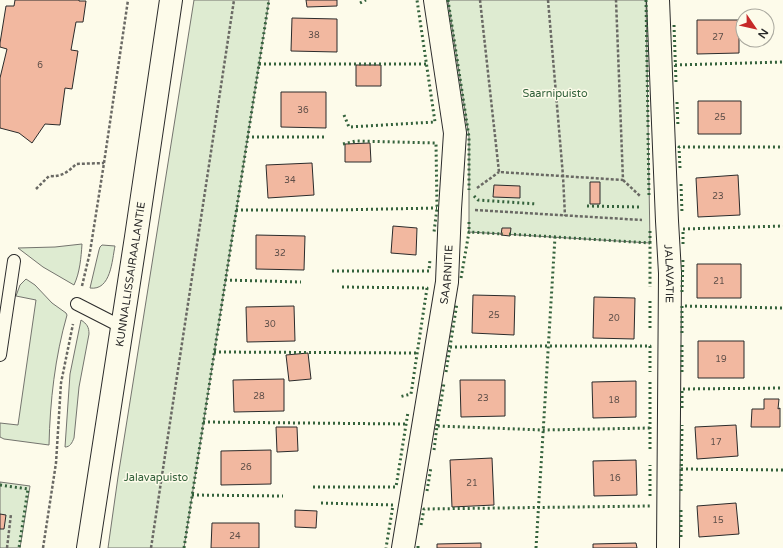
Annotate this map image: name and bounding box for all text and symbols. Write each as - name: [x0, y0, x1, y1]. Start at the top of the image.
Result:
- north arrow: [735, 8, 775, 48]
- text: N: [755, 26, 771, 41]
- house number: 38: [308, 30, 320, 41]
- house number: 27: [712, 32, 724, 43]
- house number: 6: [37, 60, 43, 71]
- park label: Saarnipuisto: [522, 87, 588, 100]
- house number: 36: [297, 105, 309, 116]
- house number: 25: [714, 112, 726, 123]
- house number: 34: [284, 175, 296, 186]
- house number: 23: [712, 191, 724, 202]
- street label: KUNNALLISSAIRAALANTIE: [113, 201, 148, 348]
- street label: JALAVATIE: [662, 244, 677, 303]
- street label: SAARNITIE: [437, 245, 455, 305]
- house number: 32: [274, 248, 286, 259]
- house number: 21: [713, 276, 725, 287]
- house number: 25: [488, 310, 500, 321]
- house number: 20: [608, 313, 620, 324]
- house number: 30: [264, 319, 276, 330]
- house number: 19: [715, 354, 727, 365]
- house number: 28: [253, 391, 265, 402]
- house number: 23: [477, 393, 489, 404]
- house number: 18: [608, 395, 620, 406]
- house number: 17: [710, 437, 722, 448]
- house number: 26: [240, 462, 252, 473]
- park label: Jalavapuisto: [124, 471, 189, 484]
- house number: 16: [609, 473, 621, 484]
- house number: 21: [466, 478, 478, 489]
- house number: 15: [712, 515, 724, 526]
- house number: 24: [229, 531, 241, 542]

